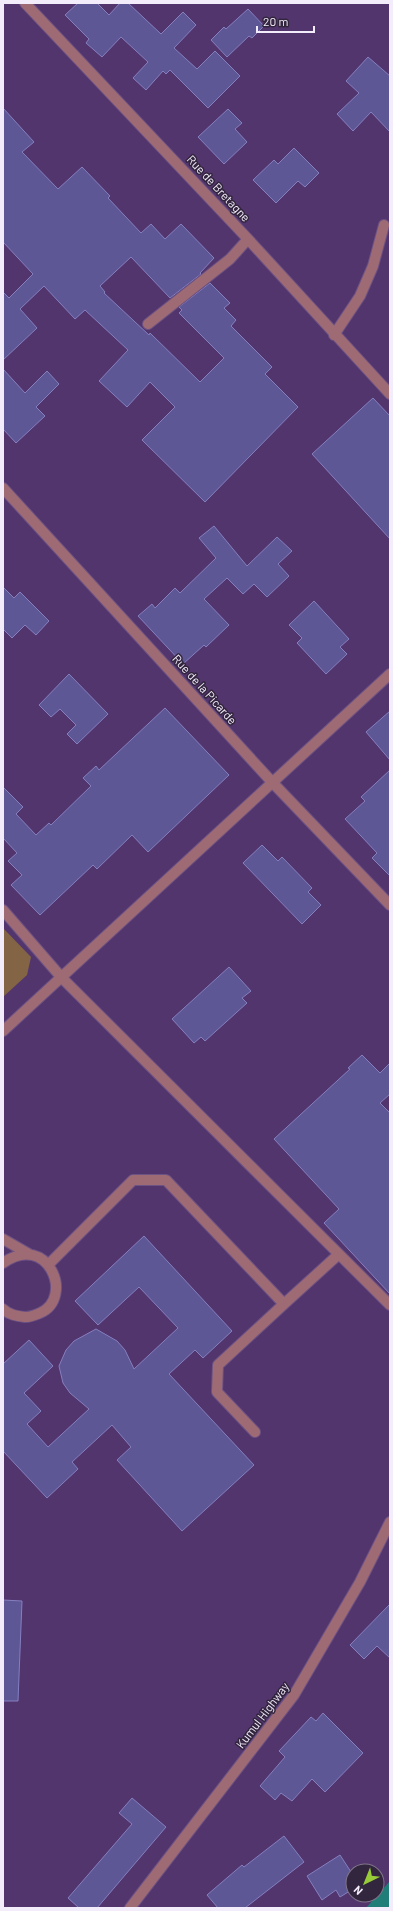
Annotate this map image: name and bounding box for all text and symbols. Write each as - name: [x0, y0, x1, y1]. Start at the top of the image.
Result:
- scale bar: [257, 8, 314, 34]
- text: 20 m: [263, 14, 289, 28]
- street label: Rue de Bretagne: [185, 152, 253, 224]
- street label: Rue de la Picarde: [170, 651, 240, 727]
- street label: Kumul Highway: [233, 1679, 292, 1751]
- north arrow: [345, 1863, 385, 1903]
- text: N: [351, 1883, 365, 1898]

